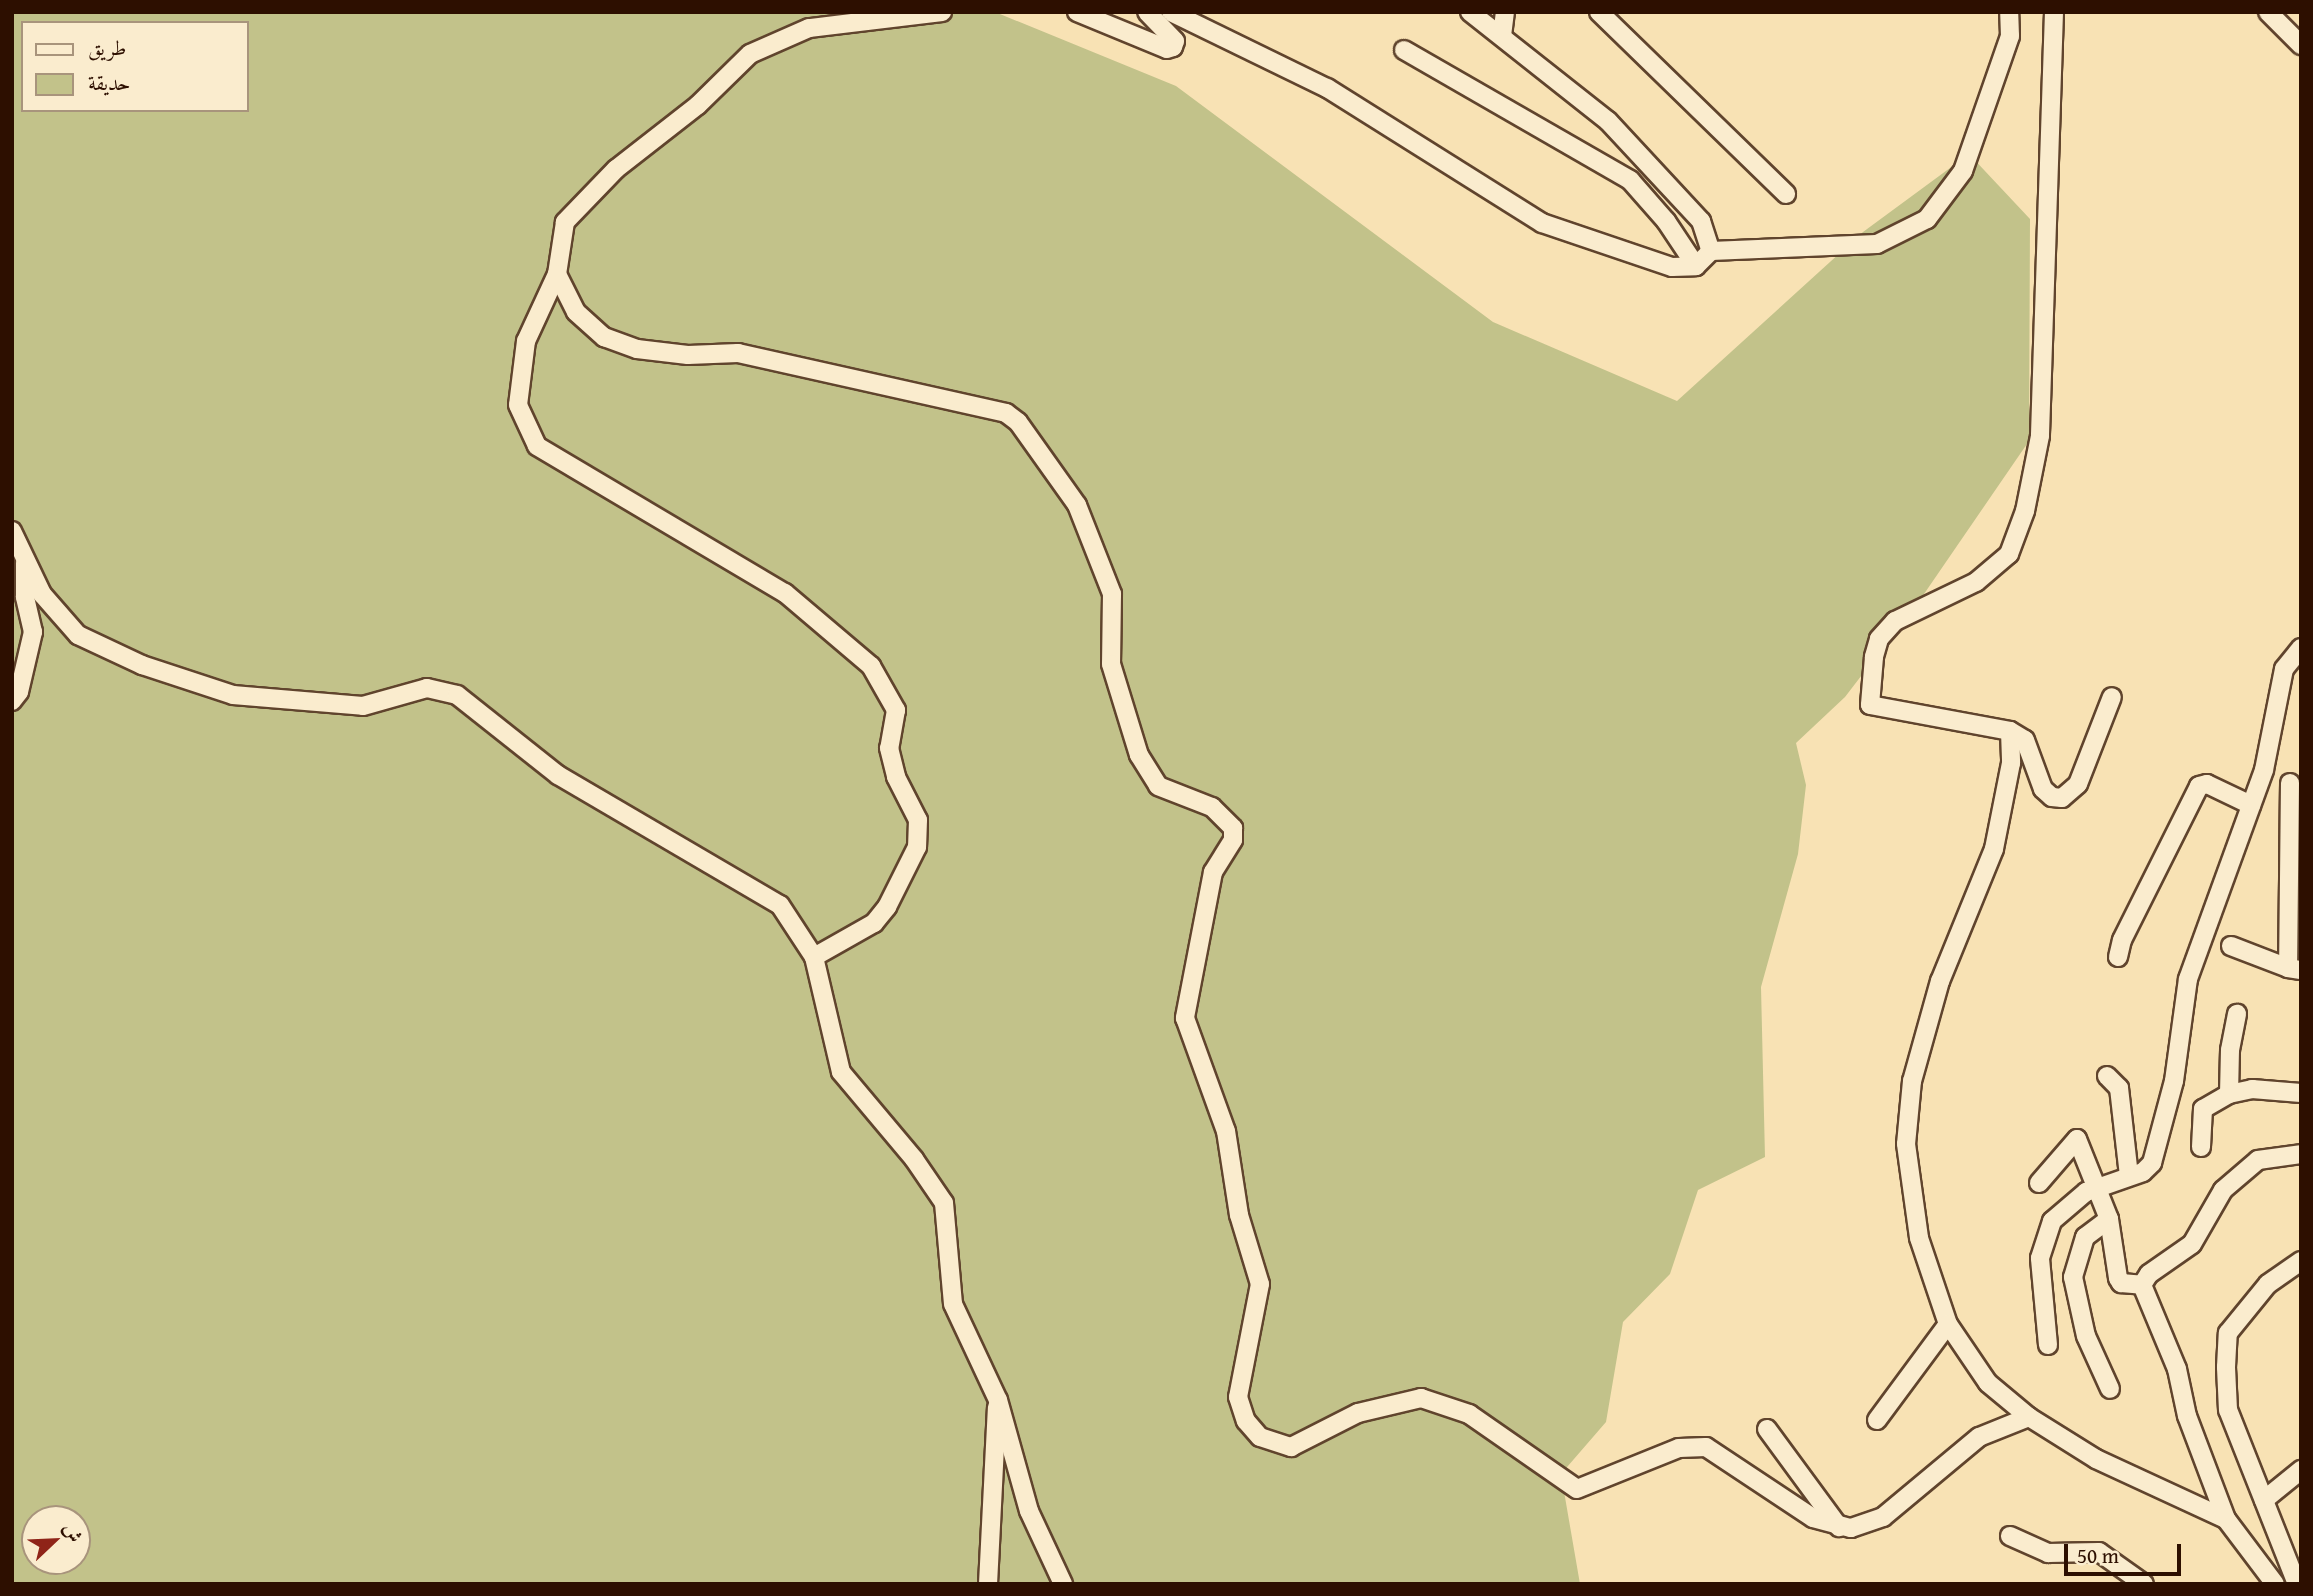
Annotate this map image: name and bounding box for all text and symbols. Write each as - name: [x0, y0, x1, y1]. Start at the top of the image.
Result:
- legend: [21, 21, 248, 112]
- text: طريق: [88, 32, 126, 63]
- text: حديقة: [88, 67, 131, 98]
- north arrow: [21, 1505, 91, 1575]
- text: ش: [57, 1518, 90, 1547]
- scale bar: [2068, 1530, 2185, 1574]
- text: 50 m: [2077, 1540, 2119, 1571]

